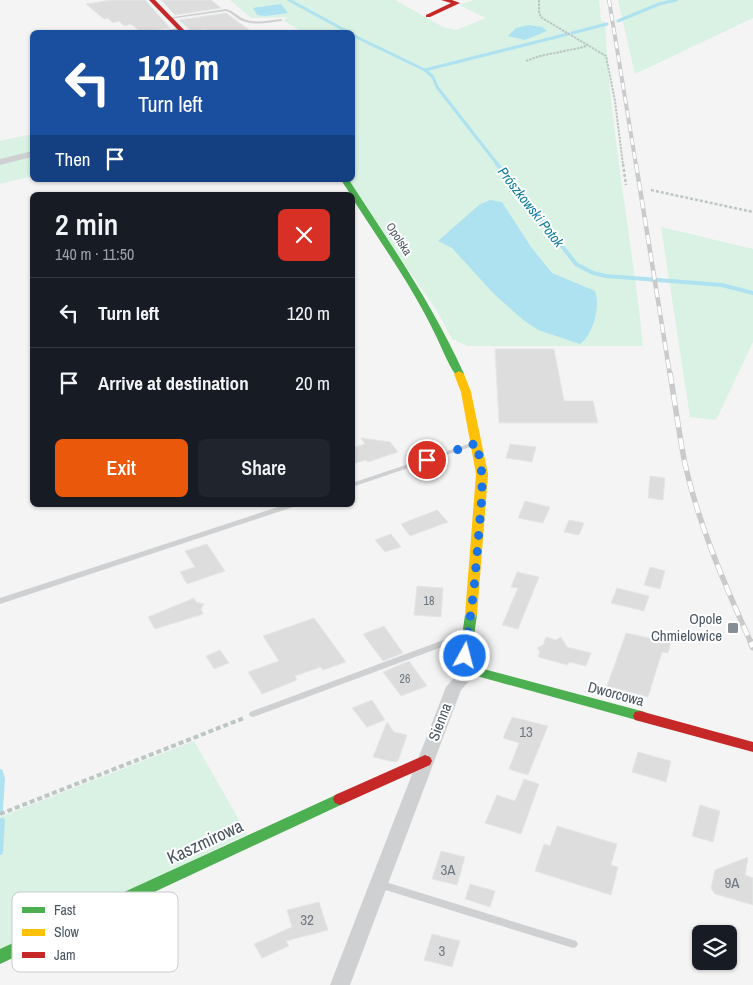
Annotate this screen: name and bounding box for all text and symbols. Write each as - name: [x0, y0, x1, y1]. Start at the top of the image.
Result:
- text: 120 m: [138, 44, 219, 91]
- icon: left: [55, 50, 120, 115]
- text: Turn left: [138, 89, 203, 119]
- icon: arrive: [101, 145, 129, 173]
- text: Then: [55, 146, 91, 172]
- water label: Prószkowski Potok: [494, 163, 569, 252]
- text: 2 min: [55, 204, 118, 244]
- button: close: [278, 209, 330, 261]
- street label: Opolska: [382, 220, 416, 259]
- text: 140 m · 11:50: [55, 243, 134, 265]
- icon: left: [55, 299, 83, 327]
- text: Turn left: [98, 300, 159, 326]
- text: 120 m: [287, 300, 330, 326]
- icon: arrive: [55, 369, 83, 397]
- text: Arrive at destination: [98, 370, 249, 396]
- text: 20 m: [295, 370, 330, 396]
- button: Exit: [55, 439, 188, 497]
- button: Share: [198, 439, 330, 497]
- pin: [406, 439, 448, 481]
- icon: arrive: [413, 446, 441, 474]
- house number: 18: [424, 593, 434, 609]
- place label: Opole Chmielowice: [651, 608, 722, 646]
- marker: Opole Chmielowice: [726, 621, 740, 635]
- position arrow: [438, 629, 490, 681]
- house number: 26: [400, 671, 410, 687]
- street label: Dworcowa: [586, 676, 647, 711]
- street label: Sienna: [423, 700, 456, 744]
- house number: 13: [519, 721, 533, 742]
- street label: Kaszmirowa: [163, 813, 247, 870]
- house number: 3A: [440, 859, 456, 880]
- house number: 9A: [724, 872, 740, 893]
- legend: [12, 892, 178, 972]
- text: Fast: [54, 901, 76, 919]
- house number: 32: [300, 909, 314, 930]
- text: Slow: [54, 923, 80, 941]
- map controls: [692, 925, 737, 970]
- button: layers: [692, 925, 737, 970]
- house number: 3: [439, 940, 446, 961]
- text: Jam: [54, 946, 76, 964]

